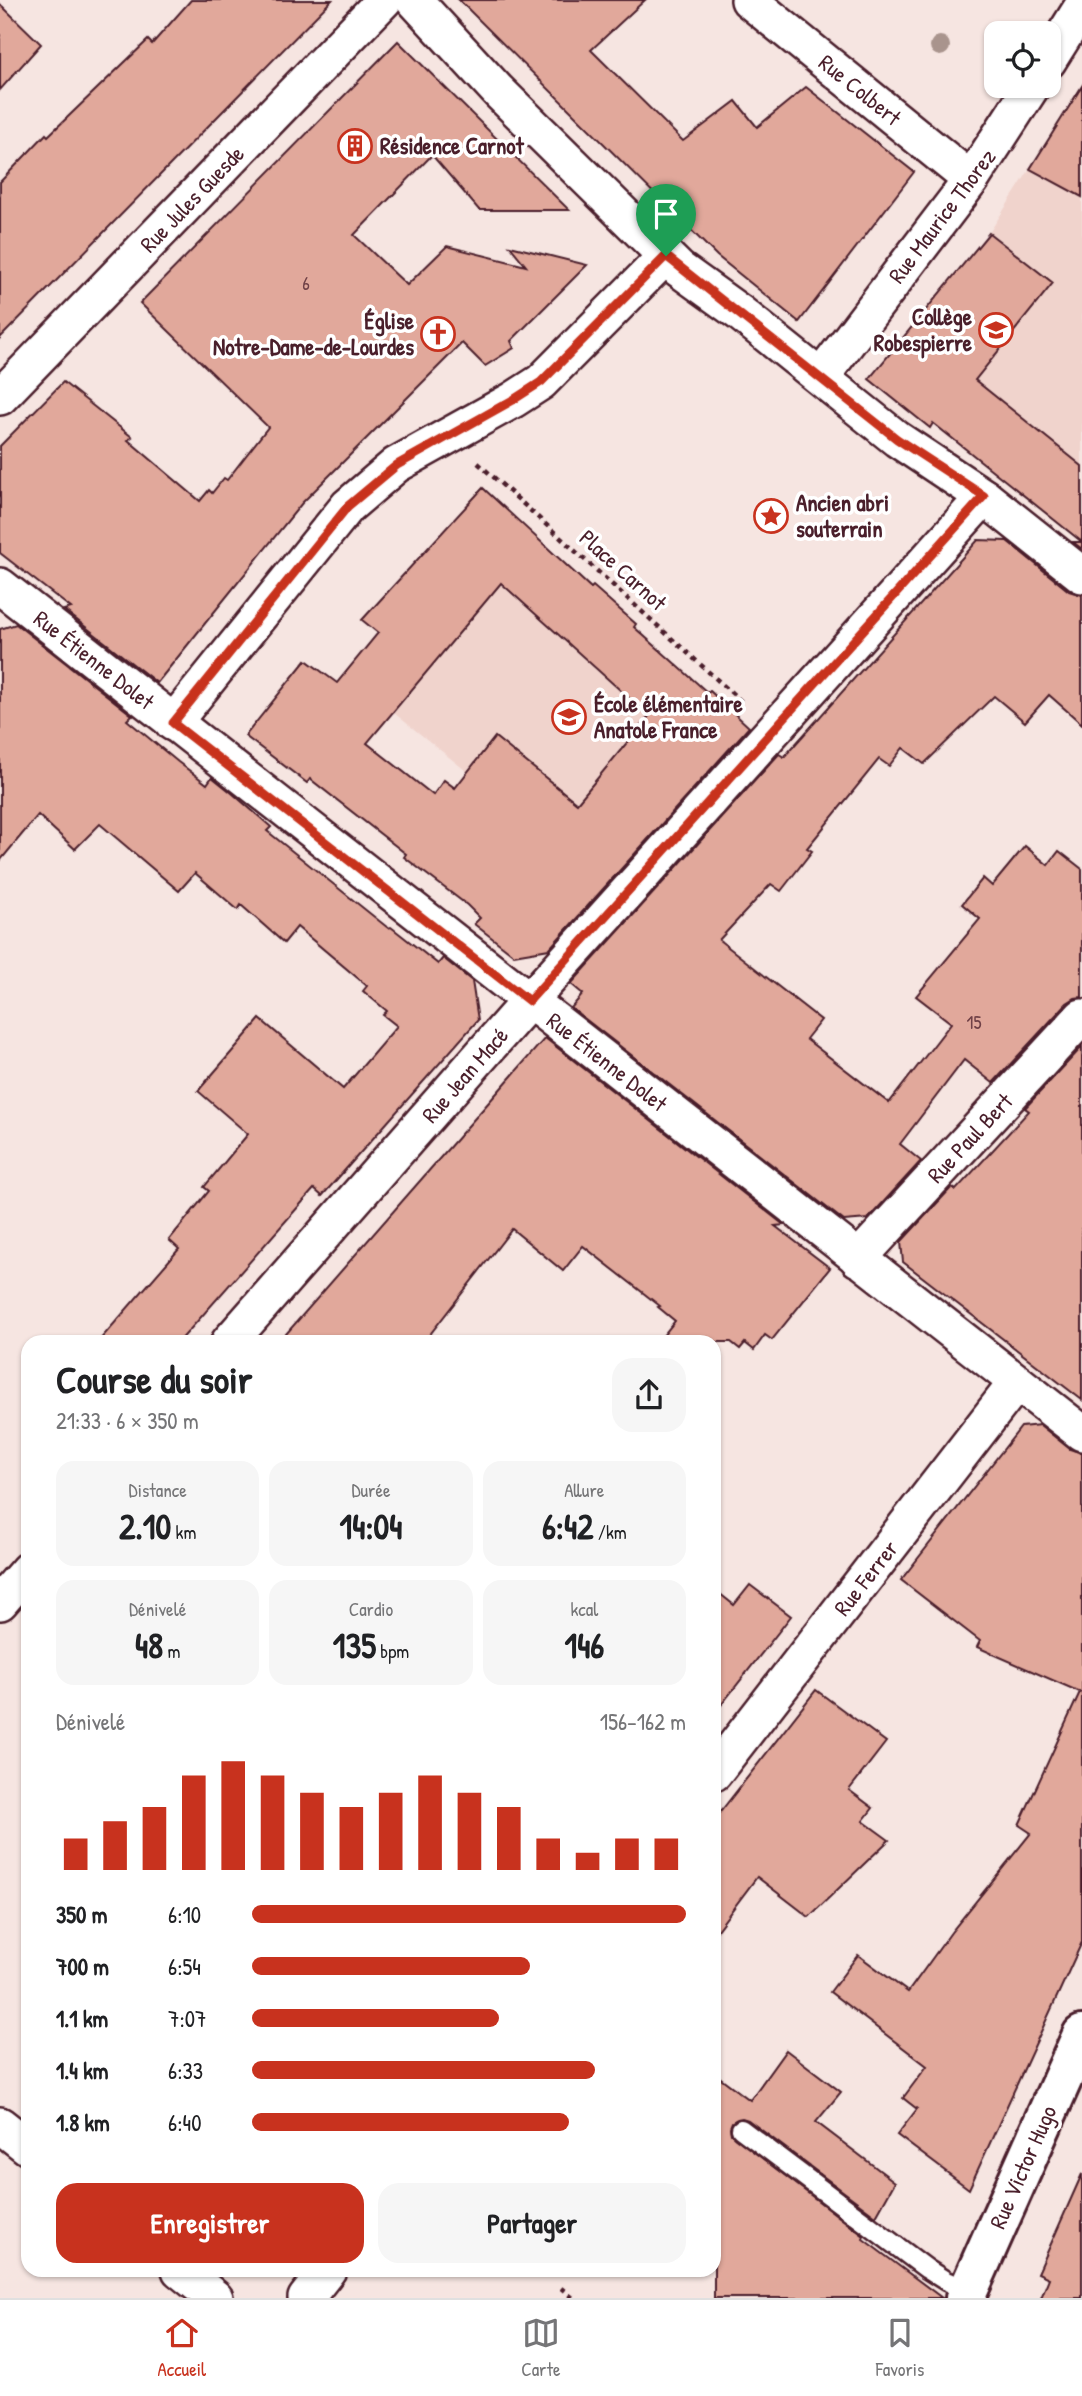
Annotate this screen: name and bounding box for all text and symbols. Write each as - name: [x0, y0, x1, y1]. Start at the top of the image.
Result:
- map controls: [984, 21, 1061, 98]
- button: locate: [984, 21, 1061, 98]
- street label: Rue Colbert: [813, 47, 909, 133]
- building icon: Résidence Carnot: [336, 127, 374, 165]
- place label: Résidence Carnot: [380, 130, 525, 161]
- street label: Rue Jules Guesde: [133, 138, 251, 259]
- street label: Rue Maurice Thorez: [881, 142, 1002, 289]
- pin: [636, 184, 696, 256]
- icon: arrive: [647, 195, 685, 233]
- house number: 6: [302, 270, 310, 296]
- place label: Collège Robespierre: [874, 301, 973, 359]
- place label: Église Notre-Dame-de-Lourdes: [213, 305, 415, 362]
- school or university icon: Collège Robespierre: [977, 311, 1015, 349]
- church icon: Église Notre-Dame-de-Lourdes: [419, 315, 457, 353]
- place label: Ancien abri souterrain: [796, 487, 889, 544]
- place icon: Ancien abri souterrain: [752, 497, 790, 535]
- street label: Place Carnot: [573, 522, 674, 618]
- street label: Rue Étienne Dolet: [28, 603, 162, 717]
- place label: École élémentaire Anatole France: [594, 688, 743, 745]
- school or university icon: École élémentaire Anatole France: [550, 698, 588, 736]
- street label: Rue Étienne Dolet: [541, 1005, 675, 1119]
- house number: 15: [967, 1009, 981, 1035]
- street label: Rue Jean Macé: [414, 1020, 515, 1129]
- street label: Rue Paul Bert: [920, 1085, 1020, 1189]
- text: Course du soir: [56, 1353, 252, 1405]
- button: share: [612, 1358, 686, 1432]
- text: 21:33 · 6 × 350 m: [56, 1405, 199, 1436]
- text: Distance: [129, 1477, 187, 1503]
- text: Durée: [351, 1477, 391, 1503]
- text: Allure: [564, 1477, 604, 1503]
- text: 2.10: [119, 1503, 171, 1550]
- text: 14:04: [340, 1503, 402, 1550]
- text: 6:42: [542, 1503, 594, 1550]
- text: km: [171, 1519, 196, 1545]
- text: /km: [594, 1519, 627, 1545]
- street label: Rue Ferrer: [826, 1534, 905, 1622]
- text: Dénivelé: [129, 1596, 186, 1622]
- text: Cardio: [349, 1596, 393, 1622]
- text: kcal: [570, 1596, 598, 1622]
- text: 48: [135, 1622, 163, 1669]
- text: 135: [333, 1622, 376, 1669]
- text: 146: [564, 1622, 604, 1669]
- text: m: [163, 1638, 180, 1664]
- text: bpm: [376, 1638, 409, 1664]
- text: Dénivelé: [56, 1706, 125, 1737]
- text: 156–162 m: [600, 1706, 686, 1737]
- text: 350 m: [56, 1899, 107, 1930]
- text: 6:10: [168, 1899, 201, 1930]
- text: 700 m: [56, 1951, 109, 1982]
- text: 6:54: [168, 1951, 201, 1982]
- text: 1.1 km: [56, 2003, 108, 2034]
- text: 7:07: [168, 2003, 206, 2034]
- text: 1.4 km: [56, 2055, 108, 2086]
- text: 6:33: [168, 2055, 203, 2086]
- street label: Rue Victor Hugo: [982, 2100, 1064, 2233]
- text: 1.8 km: [56, 2107, 110, 2138]
- text: 6:40: [168, 2107, 201, 2138]
- button: Enregistrer: [56, 2183, 364, 2263]
- button: Partager: [378, 2183, 686, 2263]
- tab: Accueil: [158, 2314, 206, 2382]
- tab: Carte: [521, 2314, 561, 2382]
- tab: Favoris: [876, 2314, 924, 2382]

